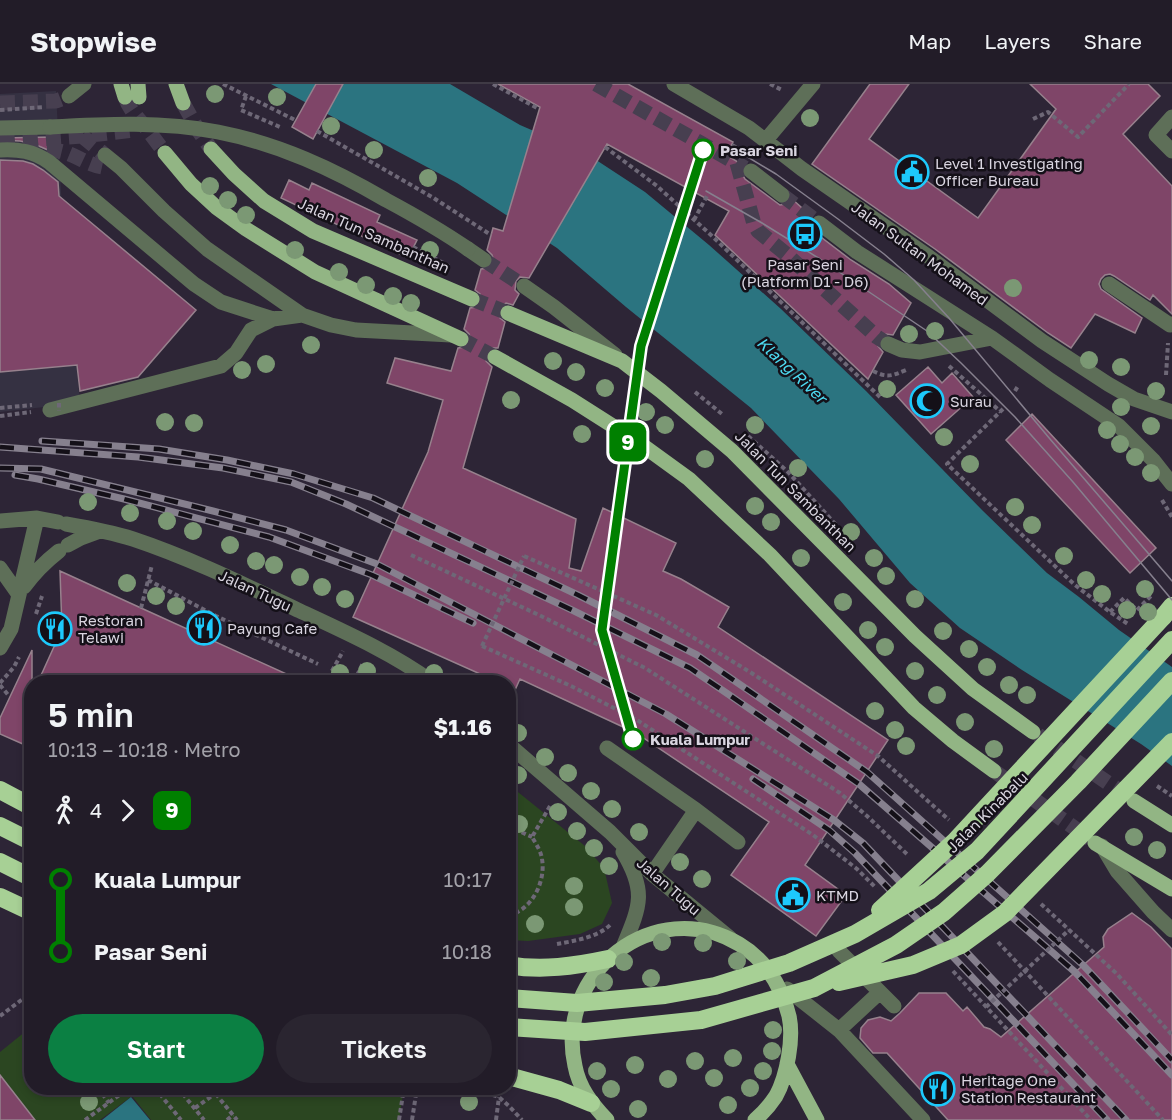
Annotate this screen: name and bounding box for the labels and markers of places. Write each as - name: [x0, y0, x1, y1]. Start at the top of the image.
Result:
- marker: Pasar Seni: [692, 139, 714, 161]
- place label: Pasar Seni: [720, 141, 797, 159]
- public building icon: Level 1 Investigating Officer Bureau: [894, 154, 930, 190]
- place label: Level 1 Investigating Officer Bureau: [935, 154, 1083, 189]
- bus stop icon: Pasar Seni (Platform D1 - D6): [787, 216, 823, 252]
- place label: Pasar Seni (Platform D1 - D6): [741, 255, 869, 290]
- mosque icon: Surau: [909, 383, 945, 419]
- place label: Surau: [950, 392, 992, 410]
- restaurant icon: Payung Cafe: [186, 610, 222, 646]
- restaurant icon: Restoran Telawi: [37, 611, 73, 647]
- place label: Restoran Telawi: [78, 611, 143, 646]
- place label: Payung Cafe: [227, 619, 318, 637]
- marker: Kuala Lumpur: [622, 728, 644, 750]
- place label: Kuala Lumpur: [650, 730, 750, 748]
- public building icon: KTMD: [775, 877, 811, 913]
- place label: KTMD: [816, 886, 859, 904]
- restaurant icon: Heritage One Station Restaurant: [920, 1071, 956, 1107]
- place label: Heritage One Station Restaurant: [961, 1071, 1096, 1106]

